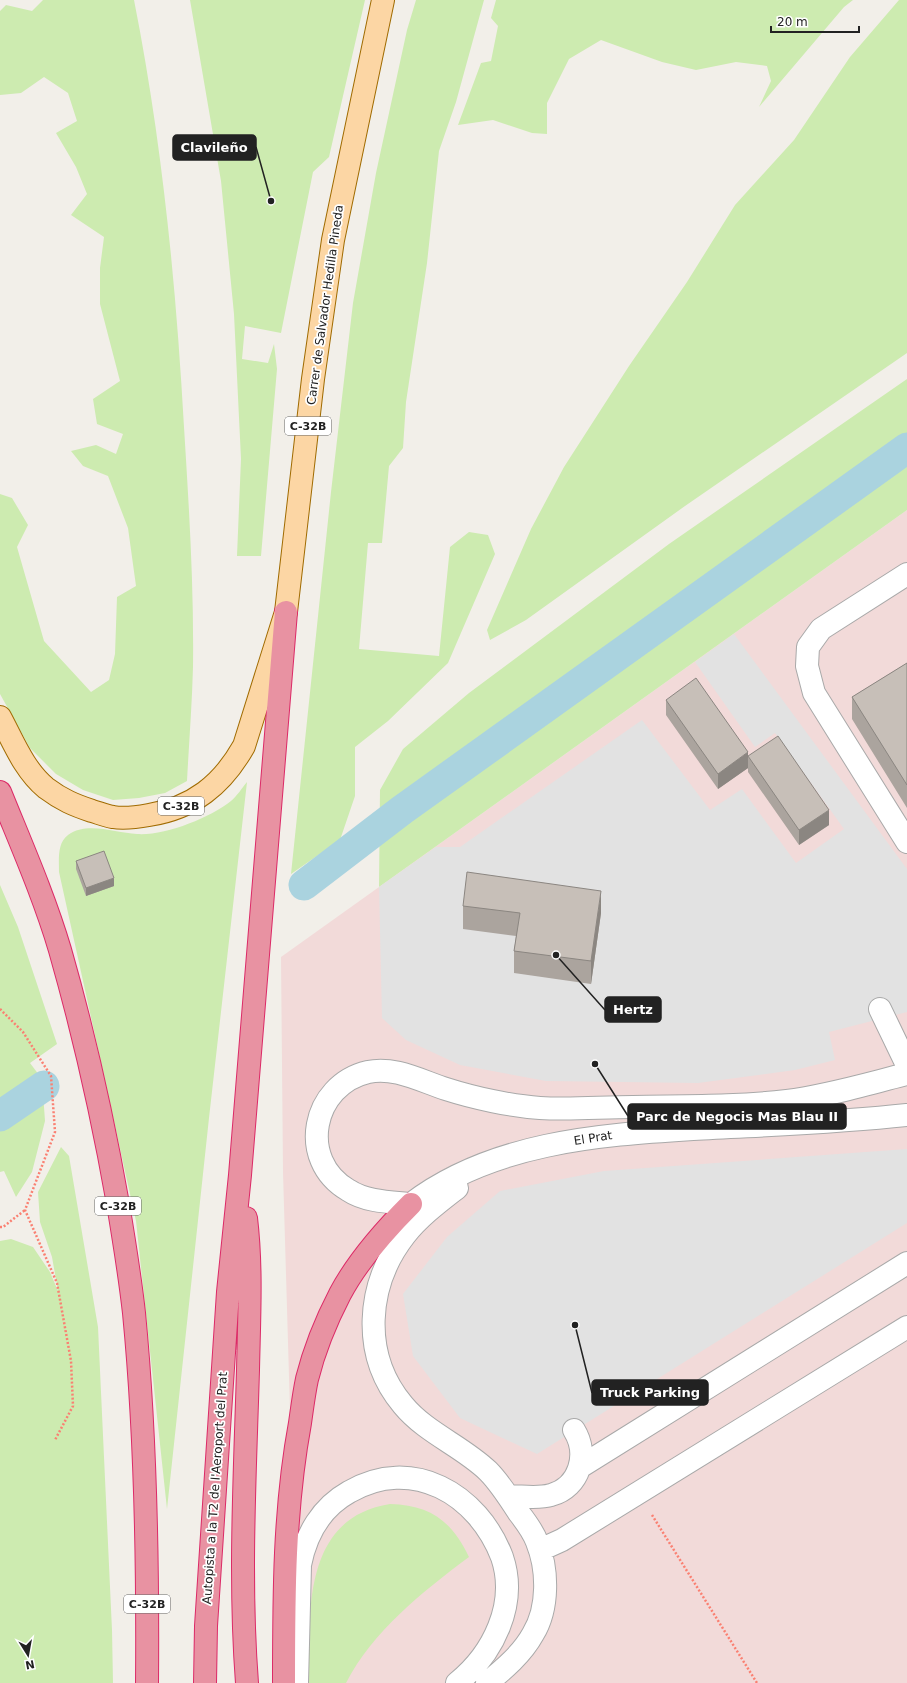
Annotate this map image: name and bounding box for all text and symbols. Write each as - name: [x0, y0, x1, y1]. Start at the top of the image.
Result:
- scale bar: [771, 8, 859, 34]
- text: 20 m: [777, 15, 808, 29]
- callout: Clavileño: [173, 135, 256, 160]
- text: Clavileño: [180, 140, 248, 155]
- street label: Carrer de Salvador Hedilla Pineda: [304, 204, 346, 406]
- road number: C-32B: [285, 417, 331, 435]
- road number: C-32B: [158, 797, 204, 815]
- callout: Hertz: [605, 997, 661, 1022]
- text: Hertz: [613, 1002, 653, 1017]
- callout: Parc de Negocis Mas Blau II: [628, 1104, 846, 1129]
- text: Parc de Negocis Mas Blau II: [636, 1109, 838, 1124]
- street label: El Prat: [573, 1128, 614, 1148]
- road number: C-32B: [95, 1197, 141, 1215]
- street label: Autopista a la T2 de l'Aeroport del Prat: [200, 1371, 230, 1605]
- callout: Truck Parking: [592, 1380, 708, 1405]
- text: Truck Parking: [600, 1385, 700, 1400]
- road number: C-32B: [124, 1595, 170, 1613]
- north arrow: [8, 1635, 48, 1675]
- text: N: [24, 1657, 36, 1672]

